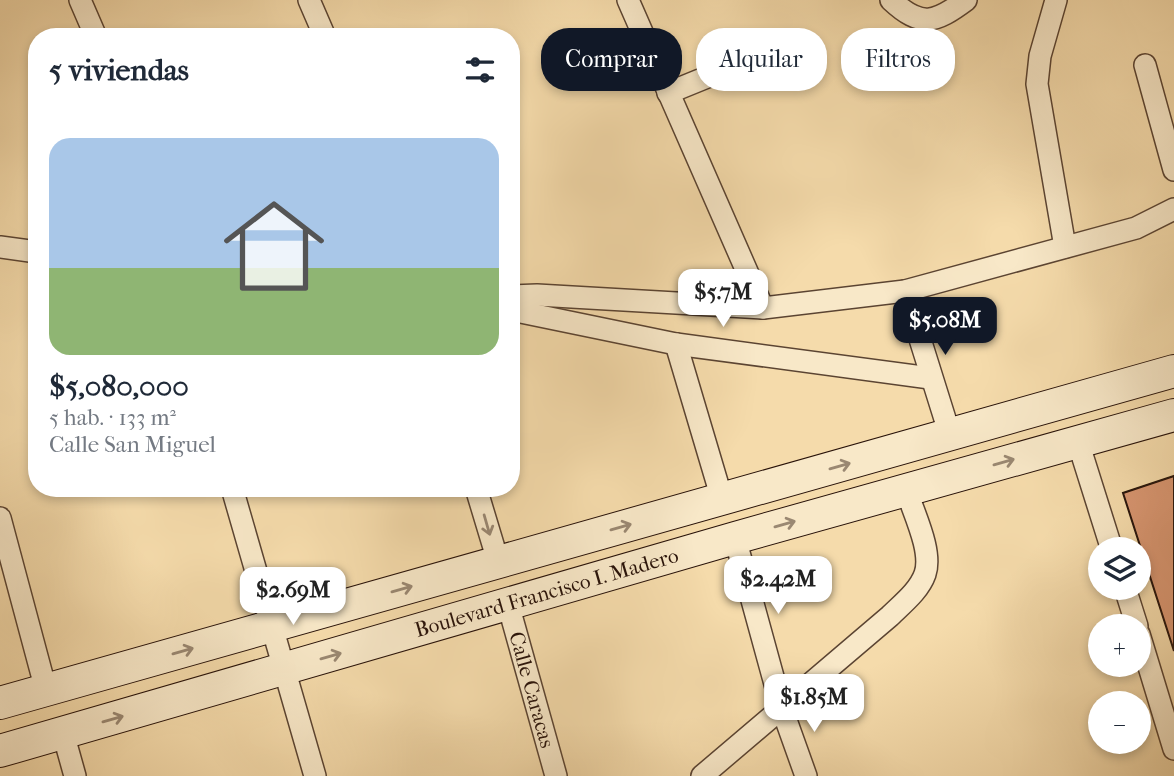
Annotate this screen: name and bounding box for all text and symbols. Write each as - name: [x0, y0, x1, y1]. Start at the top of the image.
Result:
- chip: Comprar: [541, 28, 682, 91]
- chip: Alquilar: [696, 28, 827, 91]
- chip: Filtros: [841, 28, 955, 91]
- icon: filters: [461, 51, 499, 89]
- text: 5 viviendas: [49, 53, 189, 88]
- icon: home: [211, 183, 337, 309]
- pin: $5.7M: [674, 270, 772, 329]
- text: $5.7M: [694, 278, 752, 305]
- pin: $5.08M: [888, 298, 1002, 357]
- text: $5.08M: [909, 306, 981, 333]
- text: $5,080,000: [49, 369, 189, 404]
- text: 5 hab. · 133 m²: [49, 404, 176, 431]
- text: Calle San Miguel: [49, 431, 216, 458]
- one-way arrow: [992, 455, 1015, 468]
- one-way arrow: [829, 458, 851, 471]
- one-way arrow: [482, 514, 495, 536]
- one-way arrow: [774, 516, 796, 529]
- one-way arrow: [609, 520, 632, 533]
- map controls: [1088, 537, 1151, 754]
- button: layers: [1088, 537, 1151, 600]
- street label: Boulevard Francisco I. Madero: [412, 543, 681, 642]
- pin: $2.42M: [721, 556, 835, 616]
- text: $2.42M: [740, 565, 816, 592]
- pin: $2.69M: [236, 568, 350, 627]
- text: $2.69M: [256, 576, 330, 603]
- one-way arrow: [391, 581, 413, 594]
- button: +: [1088, 614, 1151, 677]
- street label: Calle Caracas: [504, 629, 560, 751]
- one-way arrow: [172, 644, 194, 657]
- one-way arrow: [320, 649, 342, 662]
- pin: $1.85M: [757, 674, 871, 734]
- text: $1.85M: [780, 683, 848, 710]
- button: −: [1088, 691, 1151, 754]
- one-way arrow: [101, 712, 124, 725]

